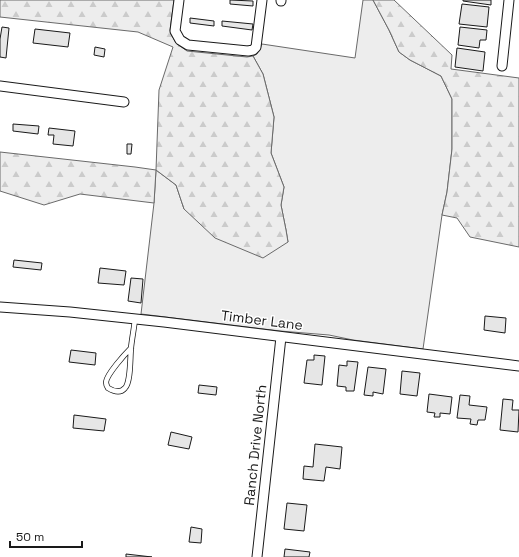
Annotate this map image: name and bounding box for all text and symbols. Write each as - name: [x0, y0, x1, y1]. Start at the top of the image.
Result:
- street label: Timber Lane: [220, 306, 304, 334]
- street label: Ranch Drive North: [240, 384, 270, 506]
- scale bar: [10, 523, 82, 549]
- text: 50 m: [16, 529, 44, 545]

